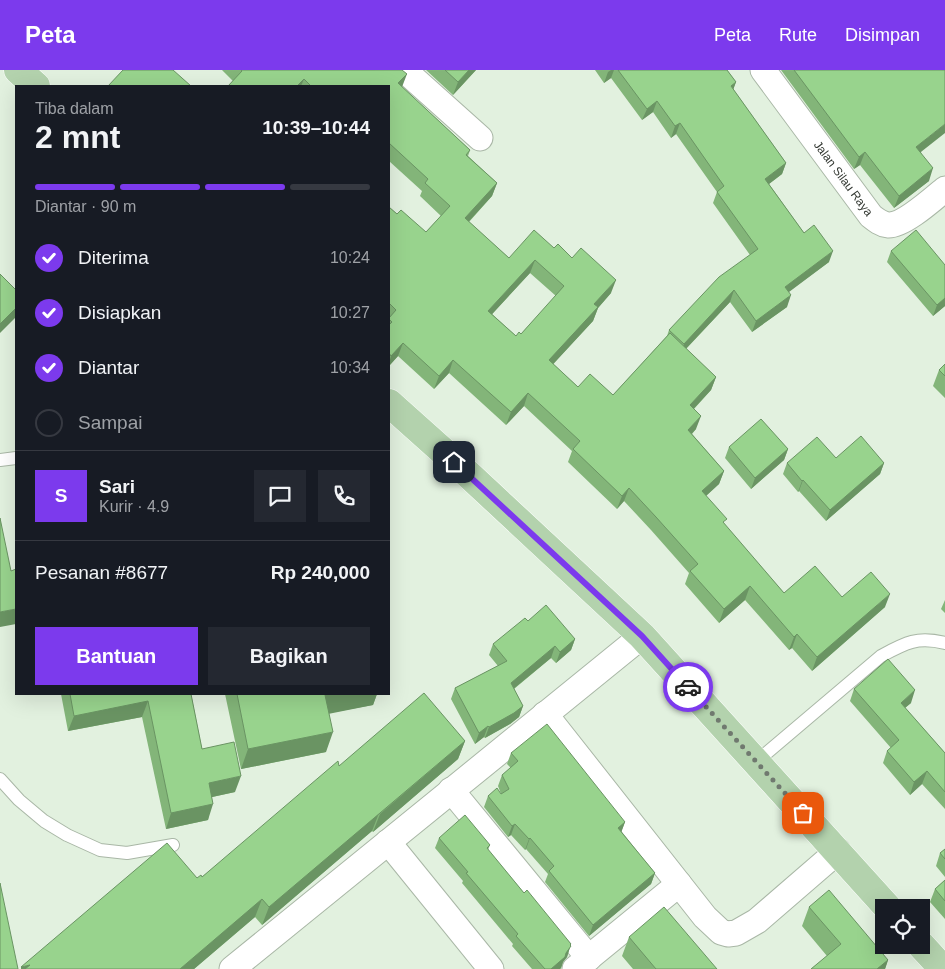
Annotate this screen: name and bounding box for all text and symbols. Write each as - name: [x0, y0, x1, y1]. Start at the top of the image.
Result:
- text: Peta: [25, 21, 76, 48]
- text: Peta: [714, 25, 751, 45]
- text: Rute: [779, 25, 817, 45]
- text: Disimpan: [845, 25, 920, 45]
- text: Tiba dalam: [35, 100, 114, 117]
- text: 10:39–10:44: [262, 117, 370, 138]
- text: 2 mnt: [35, 119, 120, 155]
- street label: Jalan Silau Raya: [811, 138, 876, 219]
- text: Diantar · 90 m: [35, 198, 136, 215]
- icon: check: [35, 244, 63, 272]
- text: Diterima: [78, 247, 149, 268]
- text: 10:24: [330, 249, 370, 266]
- icon: check: [35, 299, 63, 327]
- text: Disiapkan: [78, 302, 161, 323]
- text: 10:27: [330, 304, 370, 321]
- icon: check: [35, 354, 63, 382]
- text: Diantar: [78, 357, 139, 378]
- text: 10:34: [330, 359, 370, 376]
- text: Sampai: [78, 412, 142, 433]
- pin: [433, 441, 475, 483]
- icon: home: [440, 448, 468, 476]
- button: chat: [254, 470, 306, 522]
- button: phone: [318, 470, 370, 522]
- text: Sari: [99, 476, 135, 497]
- text: S: [55, 485, 67, 506]
- text: Kurir · 4.9: [99, 498, 169, 515]
- text: Pesanan #8677: [35, 562, 168, 583]
- text: Rp 240,000: [271, 562, 370, 583]
- button: Bantuan: [35, 627, 198, 685]
- button: Bagikan: [208, 627, 370, 685]
- courier: [663, 662, 713, 712]
- icon: car: [674, 673, 702, 701]
- pin: [782, 792, 824, 834]
- icon: bag: [789, 799, 817, 827]
- map controls: [875, 899, 930, 954]
- button: locate: [875, 899, 930, 954]

